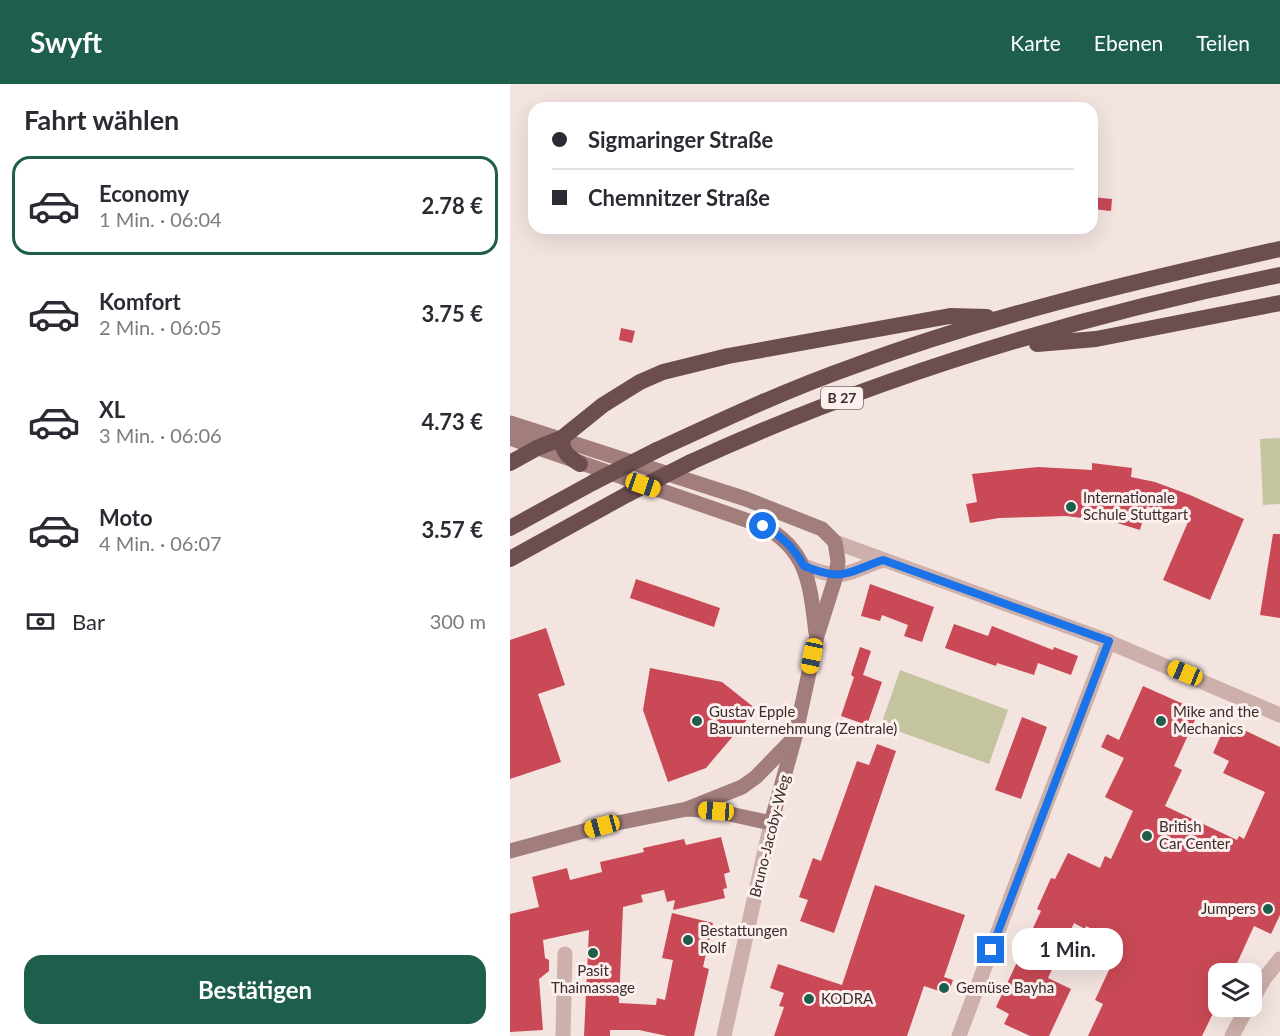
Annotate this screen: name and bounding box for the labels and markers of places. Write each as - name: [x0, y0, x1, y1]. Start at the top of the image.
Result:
- place label: Internationale Schule Stuttgart: [1083, 488, 1189, 523]
- marker: Internationale Schule Stuttgart: [1064, 500, 1078, 514]
- place label: Gustav Epple Bauunternehmung (Zentrale): [709, 702, 897, 737]
- place label: Mike and the Mechanics: [1173, 702, 1259, 737]
- marker: Gustav Epple Bauunternehmung (Zentrale): [690, 714, 704, 728]
- marker: Mike and the Mechanics: [1154, 714, 1168, 728]
- place label: British Car Center: [1159, 817, 1231, 852]
- marker: British Car Center: [1140, 829, 1154, 843]
- place label: Jumpers: [1201, 899, 1256, 917]
- marker: Jumpers: [1261, 902, 1275, 916]
- place label: Bestattungen Rolf: [700, 921, 788, 956]
- marker: Bestattungen Rolf: [681, 933, 695, 947]
- marker: Pasit Thaimassage: [586, 946, 600, 960]
- place label: Pasit Thaimassage: [551, 961, 635, 996]
- place label: Gemüse Bayha: [956, 978, 1054, 996]
- marker: Gemüse Bayha: [937, 981, 951, 995]
- place label: KODRA: [821, 989, 874, 1007]
- marker: KODRA: [802, 992, 816, 1006]

